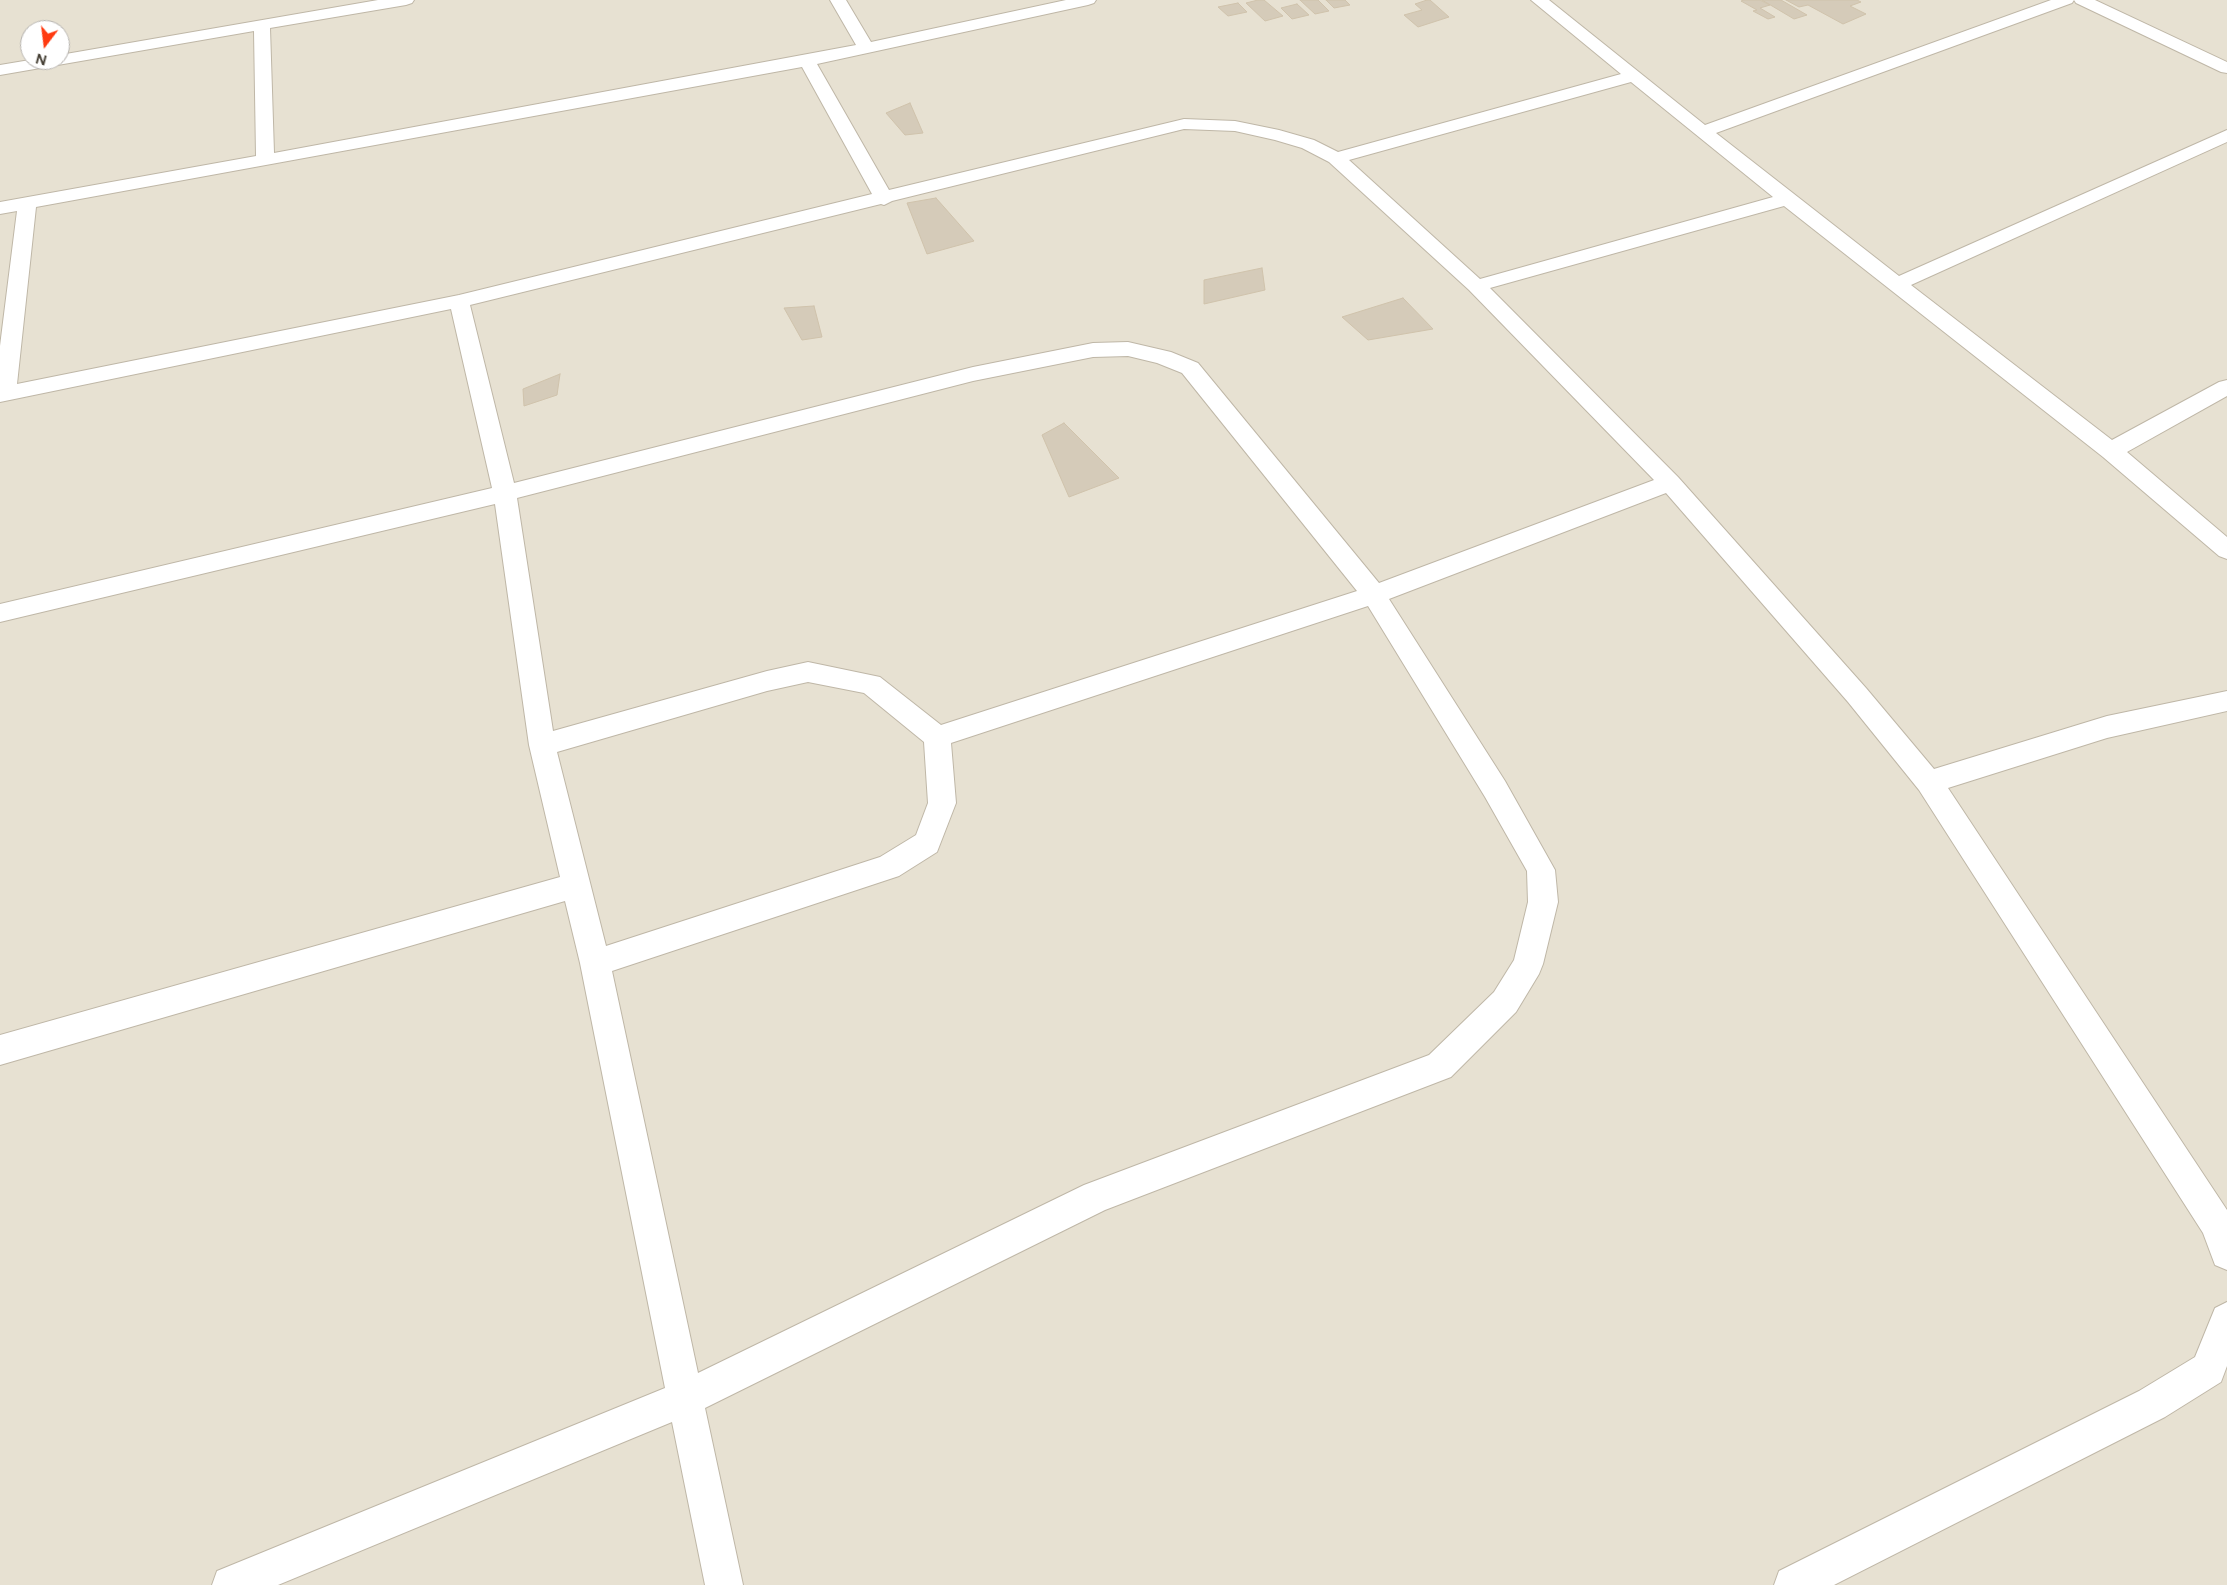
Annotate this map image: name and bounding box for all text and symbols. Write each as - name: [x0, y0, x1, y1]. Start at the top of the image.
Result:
- north arrow: [20, 20, 70, 70]
- text: N: [34, 49, 49, 69]

